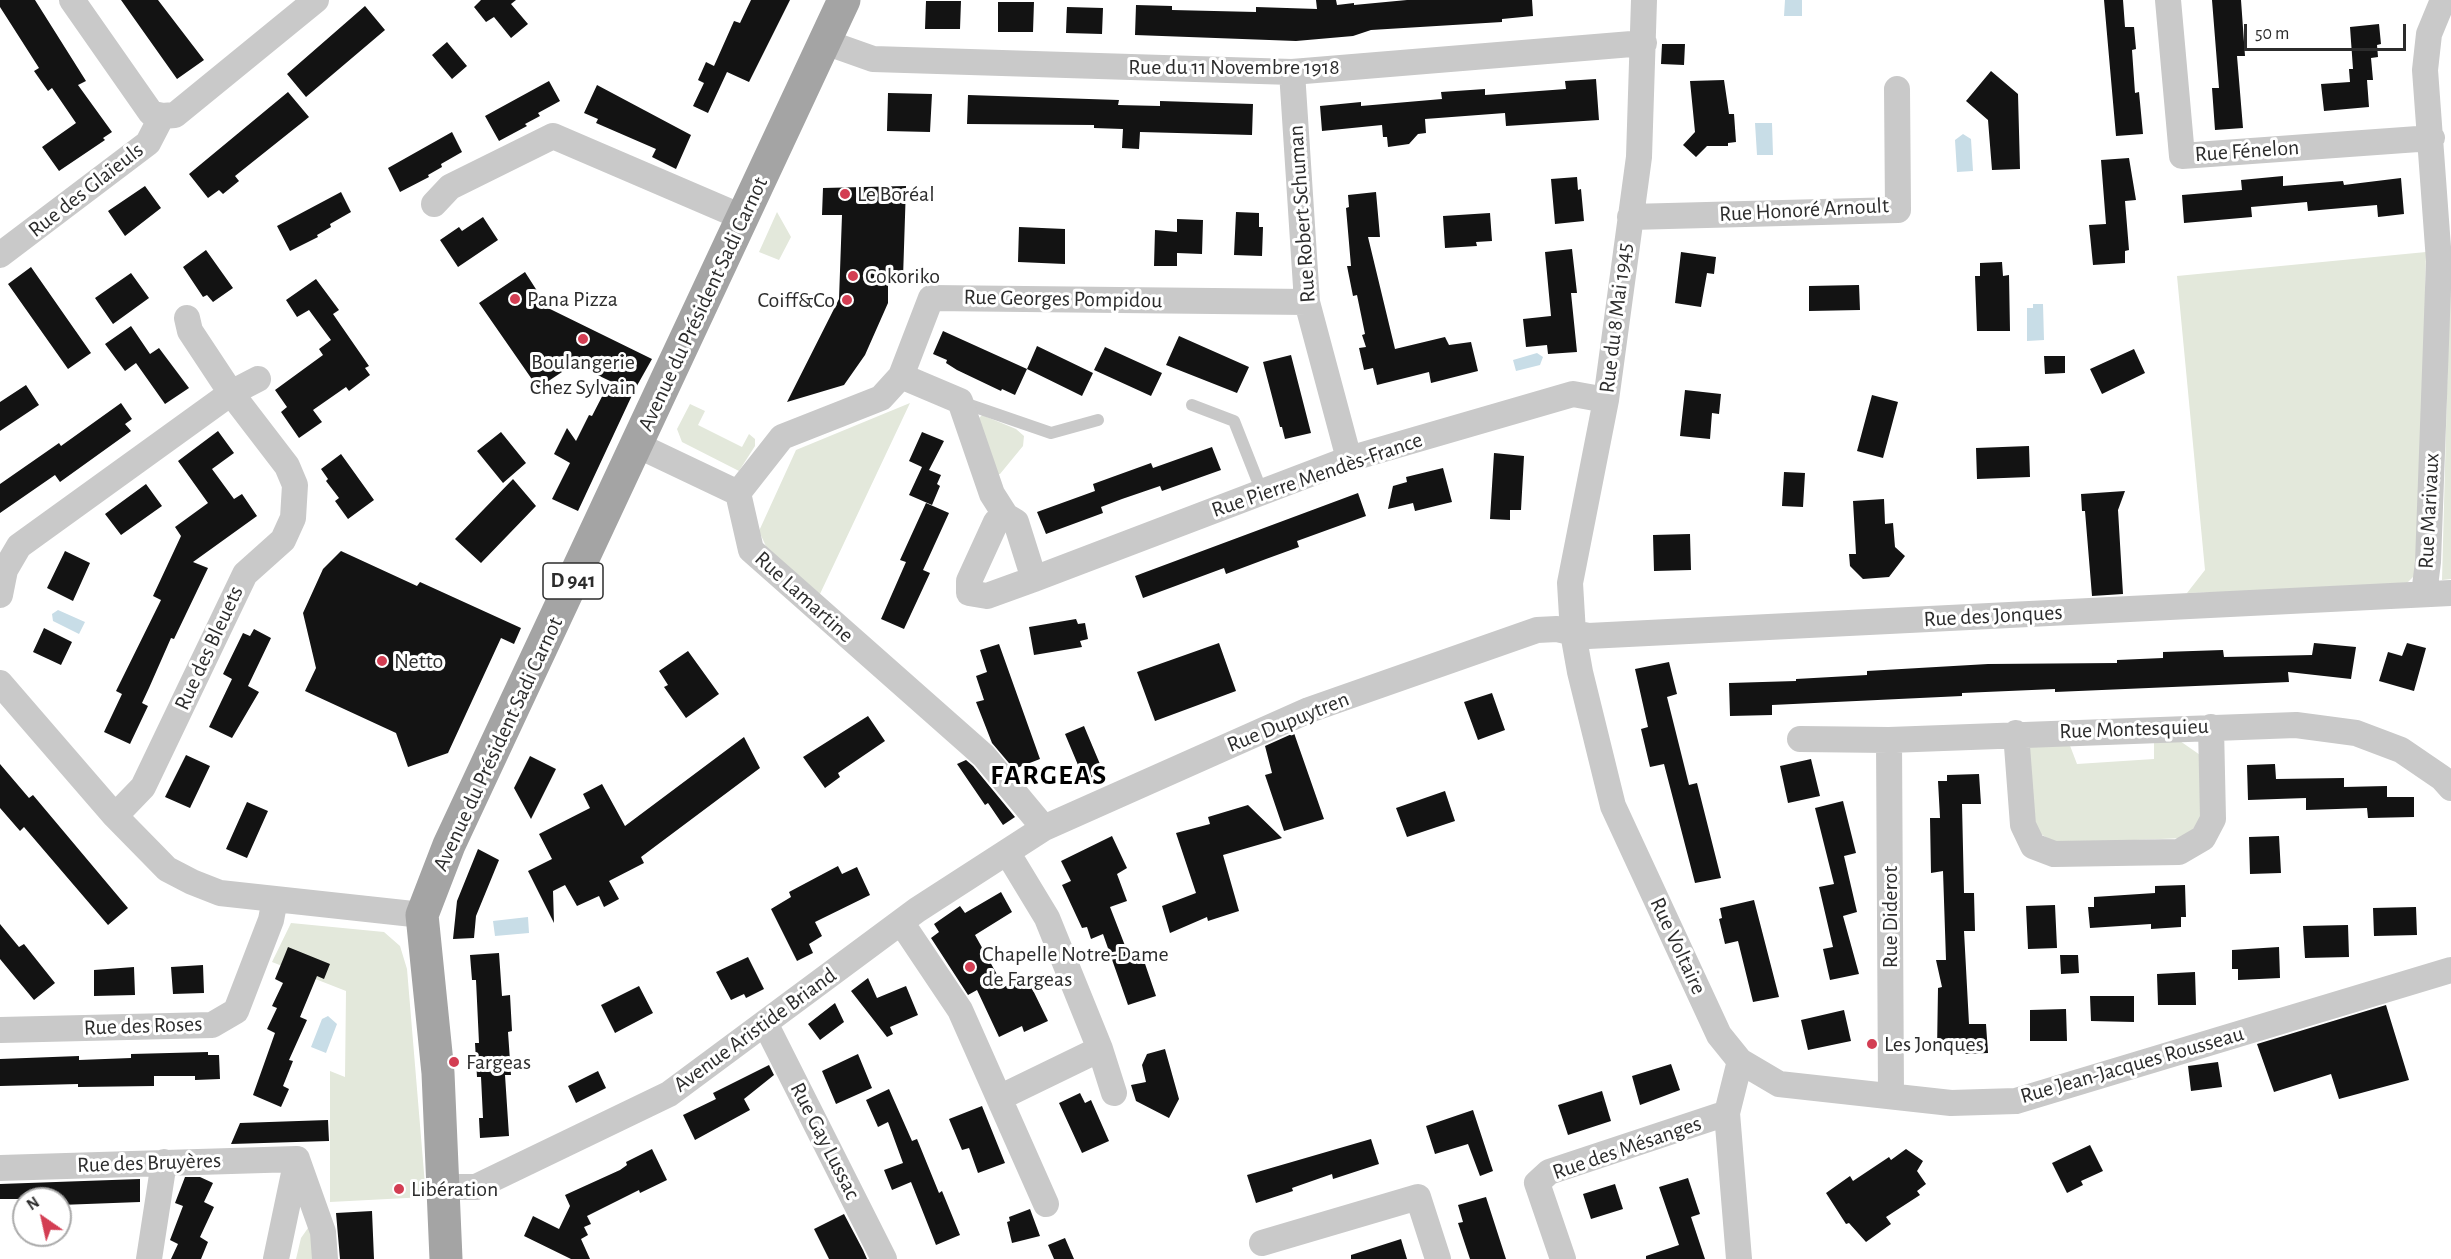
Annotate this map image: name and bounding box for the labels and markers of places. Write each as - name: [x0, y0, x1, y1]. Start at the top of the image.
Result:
- place label: Le Boréal: [857, 181, 935, 207]
- marker: Le Boréal: [838, 187, 852, 201]
- place label: Cokoriko: [865, 263, 940, 289]
- marker: Cokoriko: [846, 269, 860, 283]
- place label: Pana Pizza: [527, 286, 618, 312]
- place label: Coiff&Co: [757, 287, 835, 313]
- marker: Pana Pizza: [508, 292, 522, 306]
- marker: Coiff&Co: [840, 293, 854, 307]
- marker: Boulangerie Chez Sylvain: [576, 332, 590, 346]
- place label: Boulangerie Chez Sylvain: [530, 349, 636, 400]
- place label: Netto: [394, 648, 443, 674]
- marker: Netto: [375, 654, 389, 668]
- place label: Chapelle Notre-Dame de Fargeas: [982, 941, 1169, 992]
- marker: Chapelle Notre-Dame de Fargeas: [963, 960, 977, 974]
- place label: Les Jonques: [1884, 1031, 1984, 1057]
- marker: Les Jonques: [1865, 1037, 1879, 1051]
- place label: Fargeas: [466, 1049, 531, 1075]
- marker: Fargeas: [447, 1055, 461, 1069]
- place label: Libération: [411, 1176, 498, 1202]
- marker: Libération: [392, 1182, 406, 1196]

